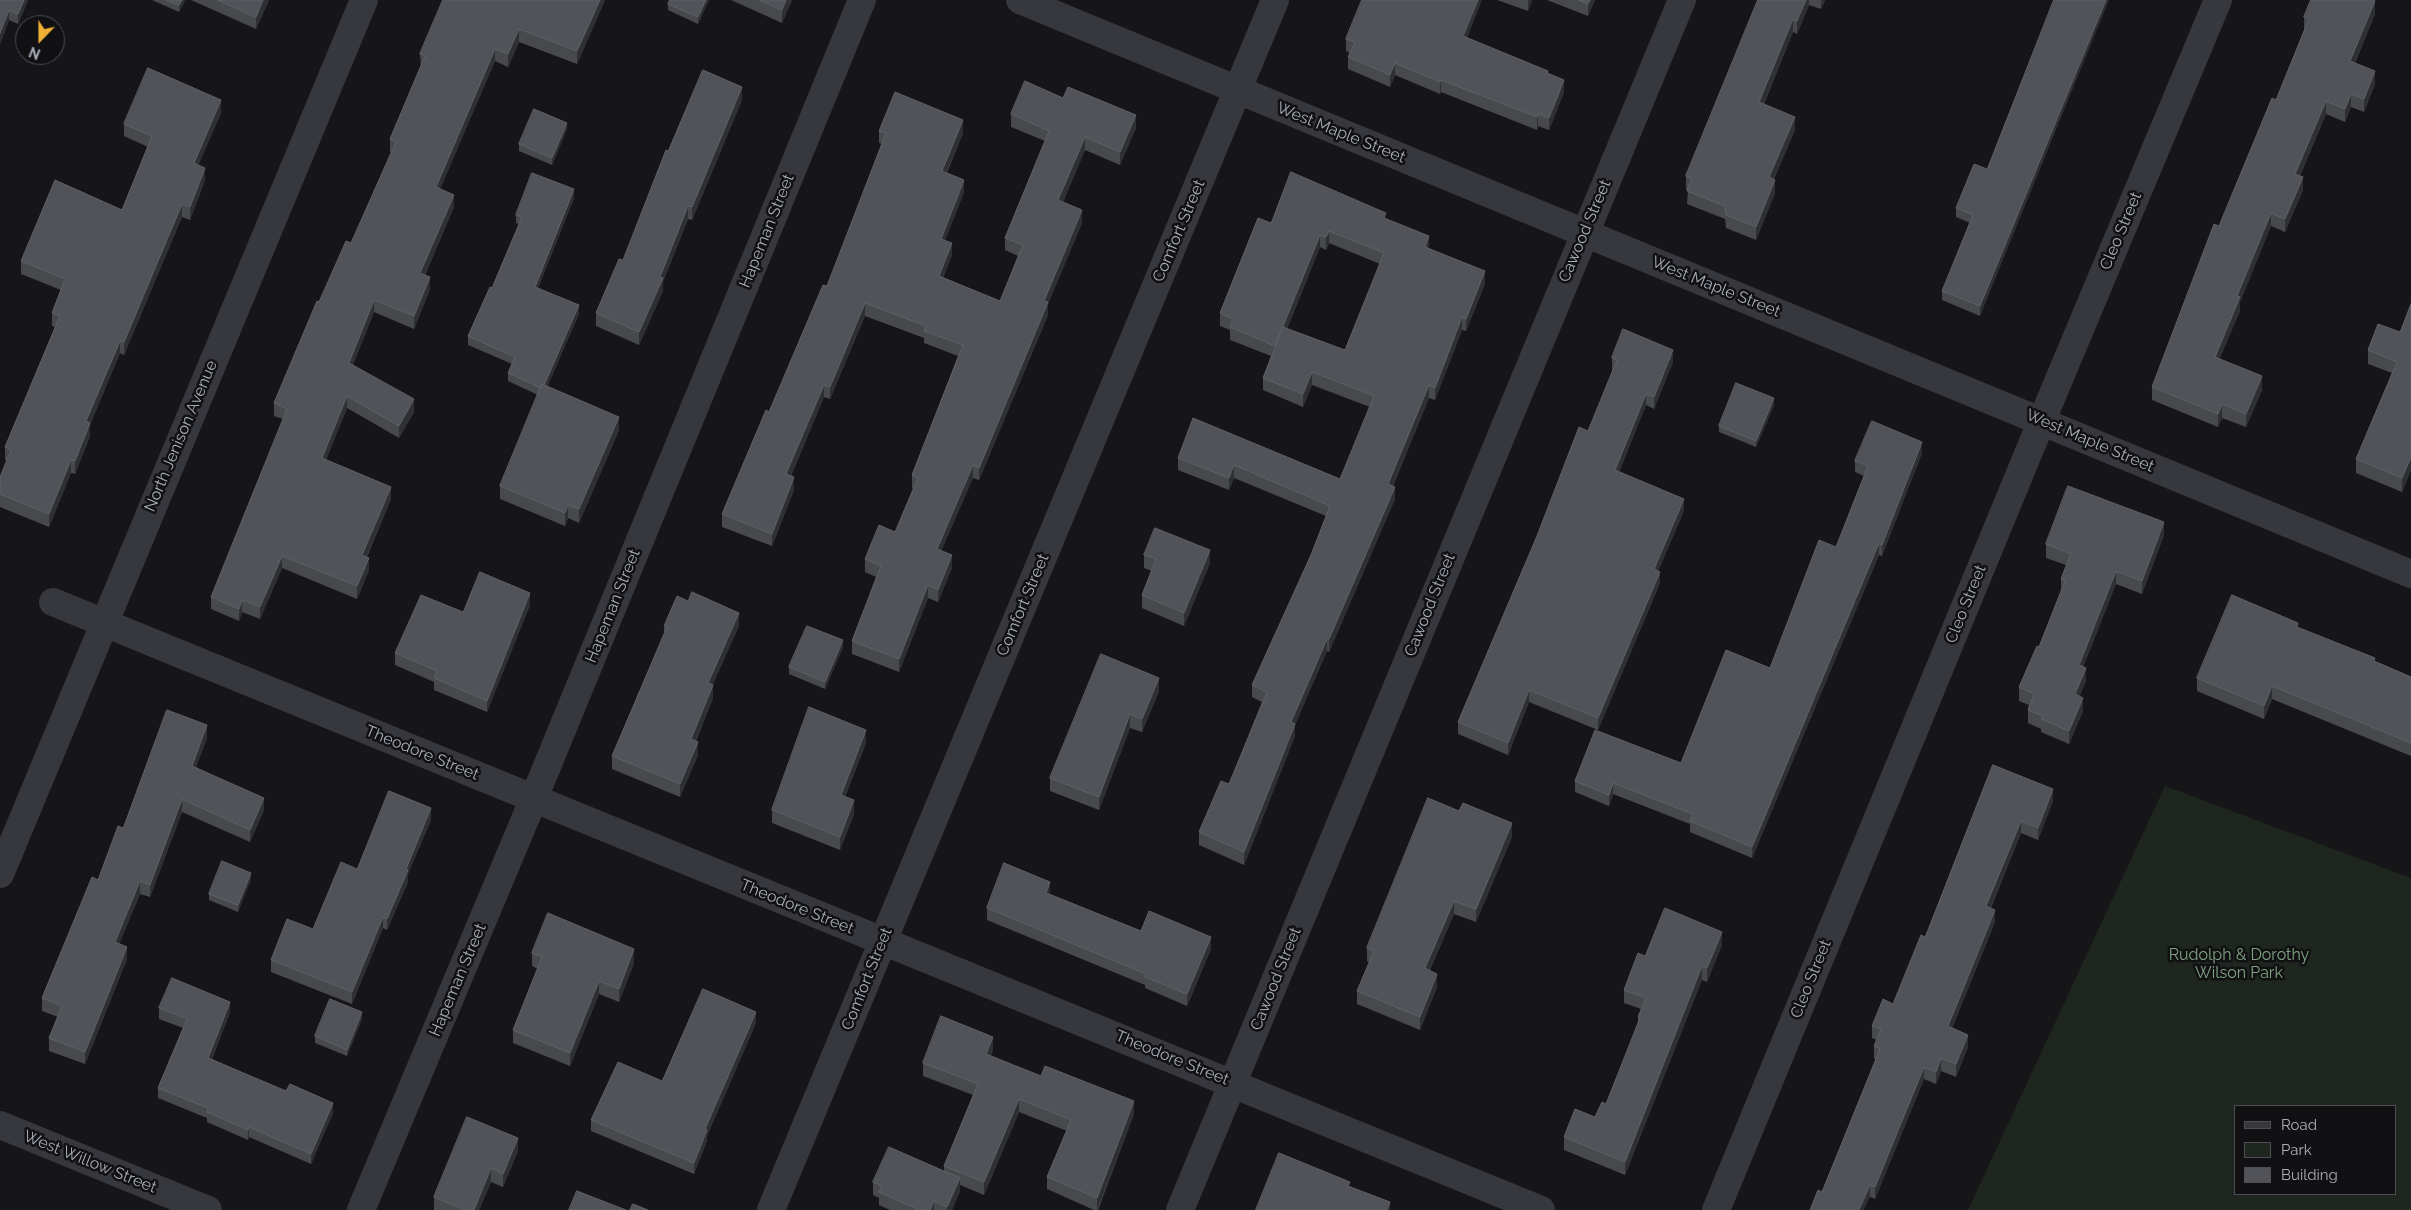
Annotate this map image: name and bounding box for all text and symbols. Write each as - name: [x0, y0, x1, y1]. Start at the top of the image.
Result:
- north arrow: [15, 15, 65, 65]
- text: N: [27, 44, 43, 62]
- street label: West Maple Street: [1274, 98, 1408, 168]
- street label: Hapeman Street: [735, 171, 799, 291]
- street label: Comfort Street: [1149, 177, 1209, 285]
- street label: Cawood Street: [1555, 177, 1615, 285]
- street label: Cleo Street: [2096, 189, 2146, 273]
- street label: West Maple Street: [1649, 252, 1783, 322]
- street label: North Jenison Avenue: [140, 357, 222, 515]
- street label: West Maple Street: [2023, 405, 2157, 477]
- street label: Hapeman Street: [581, 546, 645, 666]
- street label: Comfort Street: [993, 551, 1053, 659]
- street label: Cawood Street: [1401, 551, 1459, 659]
- street label: Cleo Street: [1942, 562, 1990, 646]
- street label: Theodore Street: [362, 721, 482, 785]
- street label: Theodore Street: [737, 875, 857, 939]
- street label: Hapeman Street: [426, 921, 490, 1039]
- street label: Comfort Street: [838, 925, 896, 1033]
- street label: Cawood Street: [1247, 925, 1305, 1033]
- street label: Cleo Street: [1787, 937, 1835, 1021]
- park label: Rudolph & Dorothy Wilson Park: [2169, 945, 2309, 983]
- street label: Theodore Street: [1112, 1026, 1232, 1090]
- legend: [2234, 1105, 2396, 1195]
- text: Road: [2281, 1116, 2317, 1134]
- street label: West Willow Street: [21, 1127, 159, 1197]
- text: Park: [2281, 1141, 2312, 1159]
- text: Building: [2281, 1166, 2338, 1184]

